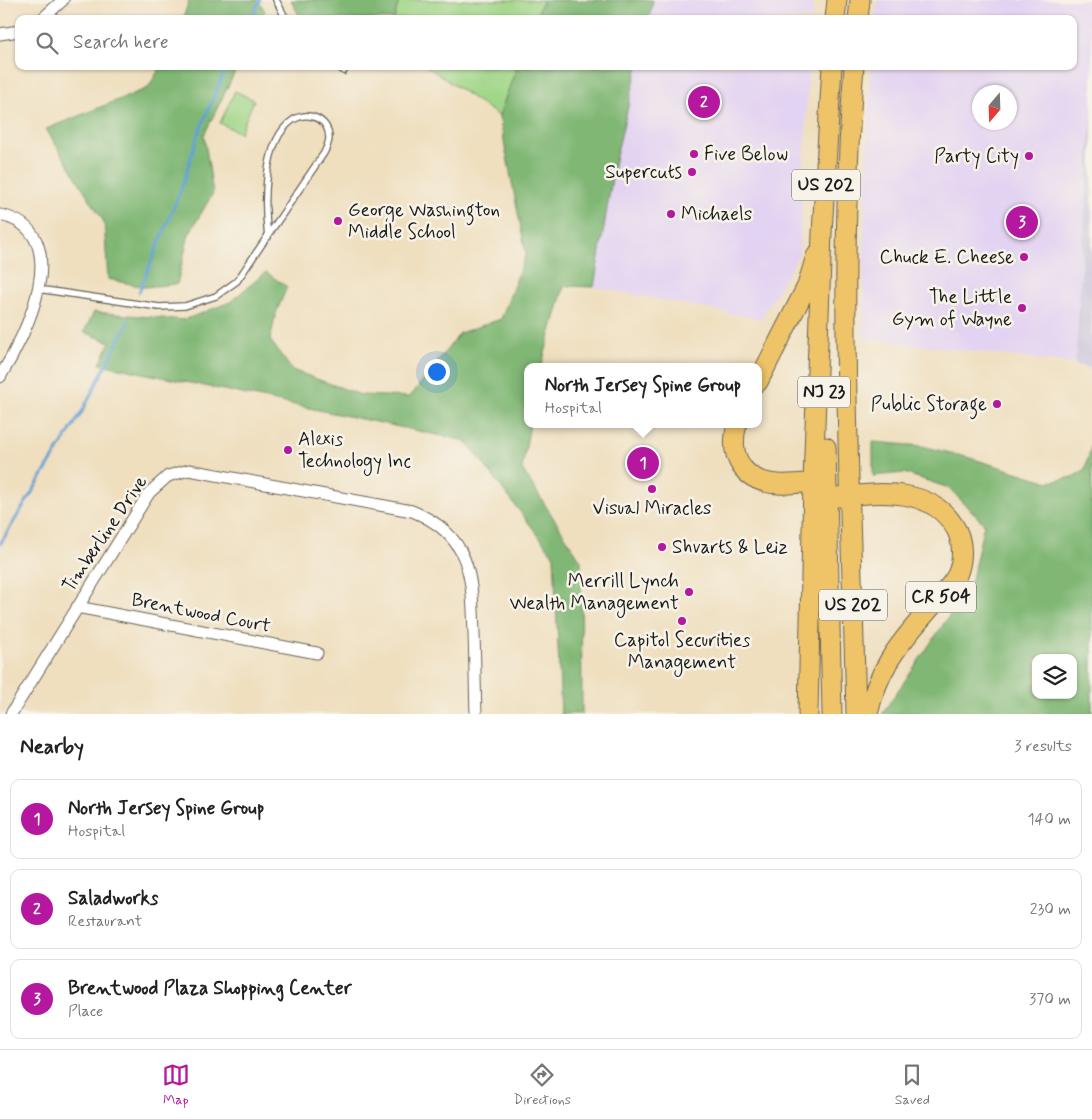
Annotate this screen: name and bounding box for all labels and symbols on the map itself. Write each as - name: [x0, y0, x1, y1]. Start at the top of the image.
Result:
- pin: 2: [688, 83, 720, 121]
- north arrow: [972, 85, 1017, 130]
- place label: Five Below: [704, 142, 788, 167]
- place label: Party City: [934, 144, 1019, 170]
- marker: Five Below: [688, 148, 700, 160]
- marker: Party City: [1023, 150, 1035, 162]
- place label: Supercuts: [605, 160, 682, 185]
- marker: Supercuts: [686, 166, 698, 178]
- road number: US 202: [792, 170, 860, 200]
- place label: George Washington Middle School: [348, 198, 500, 245]
- place label: Michaels: [681, 202, 752, 227]
- pin: 3: [1006, 203, 1038, 241]
- marker: Michaels: [665, 208, 677, 220]
- marker: George Washington Middle School: [332, 215, 344, 227]
- place label: Chuck E. Cheese: [879, 245, 1014, 270]
- marker: Chuck E. Cheese: [1018, 251, 1030, 263]
- place label: The Little Gym of Wayne: [892, 285, 1012, 332]
- marker: The Little Gym of Wayne: [1016, 302, 1028, 314]
- your location: [424, 359, 450, 385]
- road number: NJ 23: [798, 377, 850, 408]
- place label: Public Storage: [871, 392, 987, 420]
- marker: Public Storage: [991, 398, 1003, 410]
- place label: Alexis Technology Inc: [298, 427, 411, 476]
- marker: Alexis Technology Inc: [282, 444, 294, 456]
- pin: 1: [627, 444, 659, 482]
- street label: Timberline Drive: [57, 471, 153, 597]
- marker: Visual Miracles: [646, 483, 658, 495]
- place label: Visual Miracles: [592, 496, 712, 521]
- place label: Shvarts & Leiz: [672, 535, 788, 560]
- marker: Shvarts & Leiz: [656, 541, 668, 553]
- place label: Merrill Lynch Wealth Management: [510, 569, 679, 618]
- road number: CR 504: [906, 582, 976, 612]
- marker: Merrill Lynch Wealth Management: [683, 586, 695, 598]
- street label: Brentwood Court: [129, 587, 273, 639]
- road number: US 202: [819, 590, 887, 620]
- marker: Capitol Securities Management: [676, 615, 688, 627]
- place label: Capitol Securities Management: [614, 628, 751, 677]

